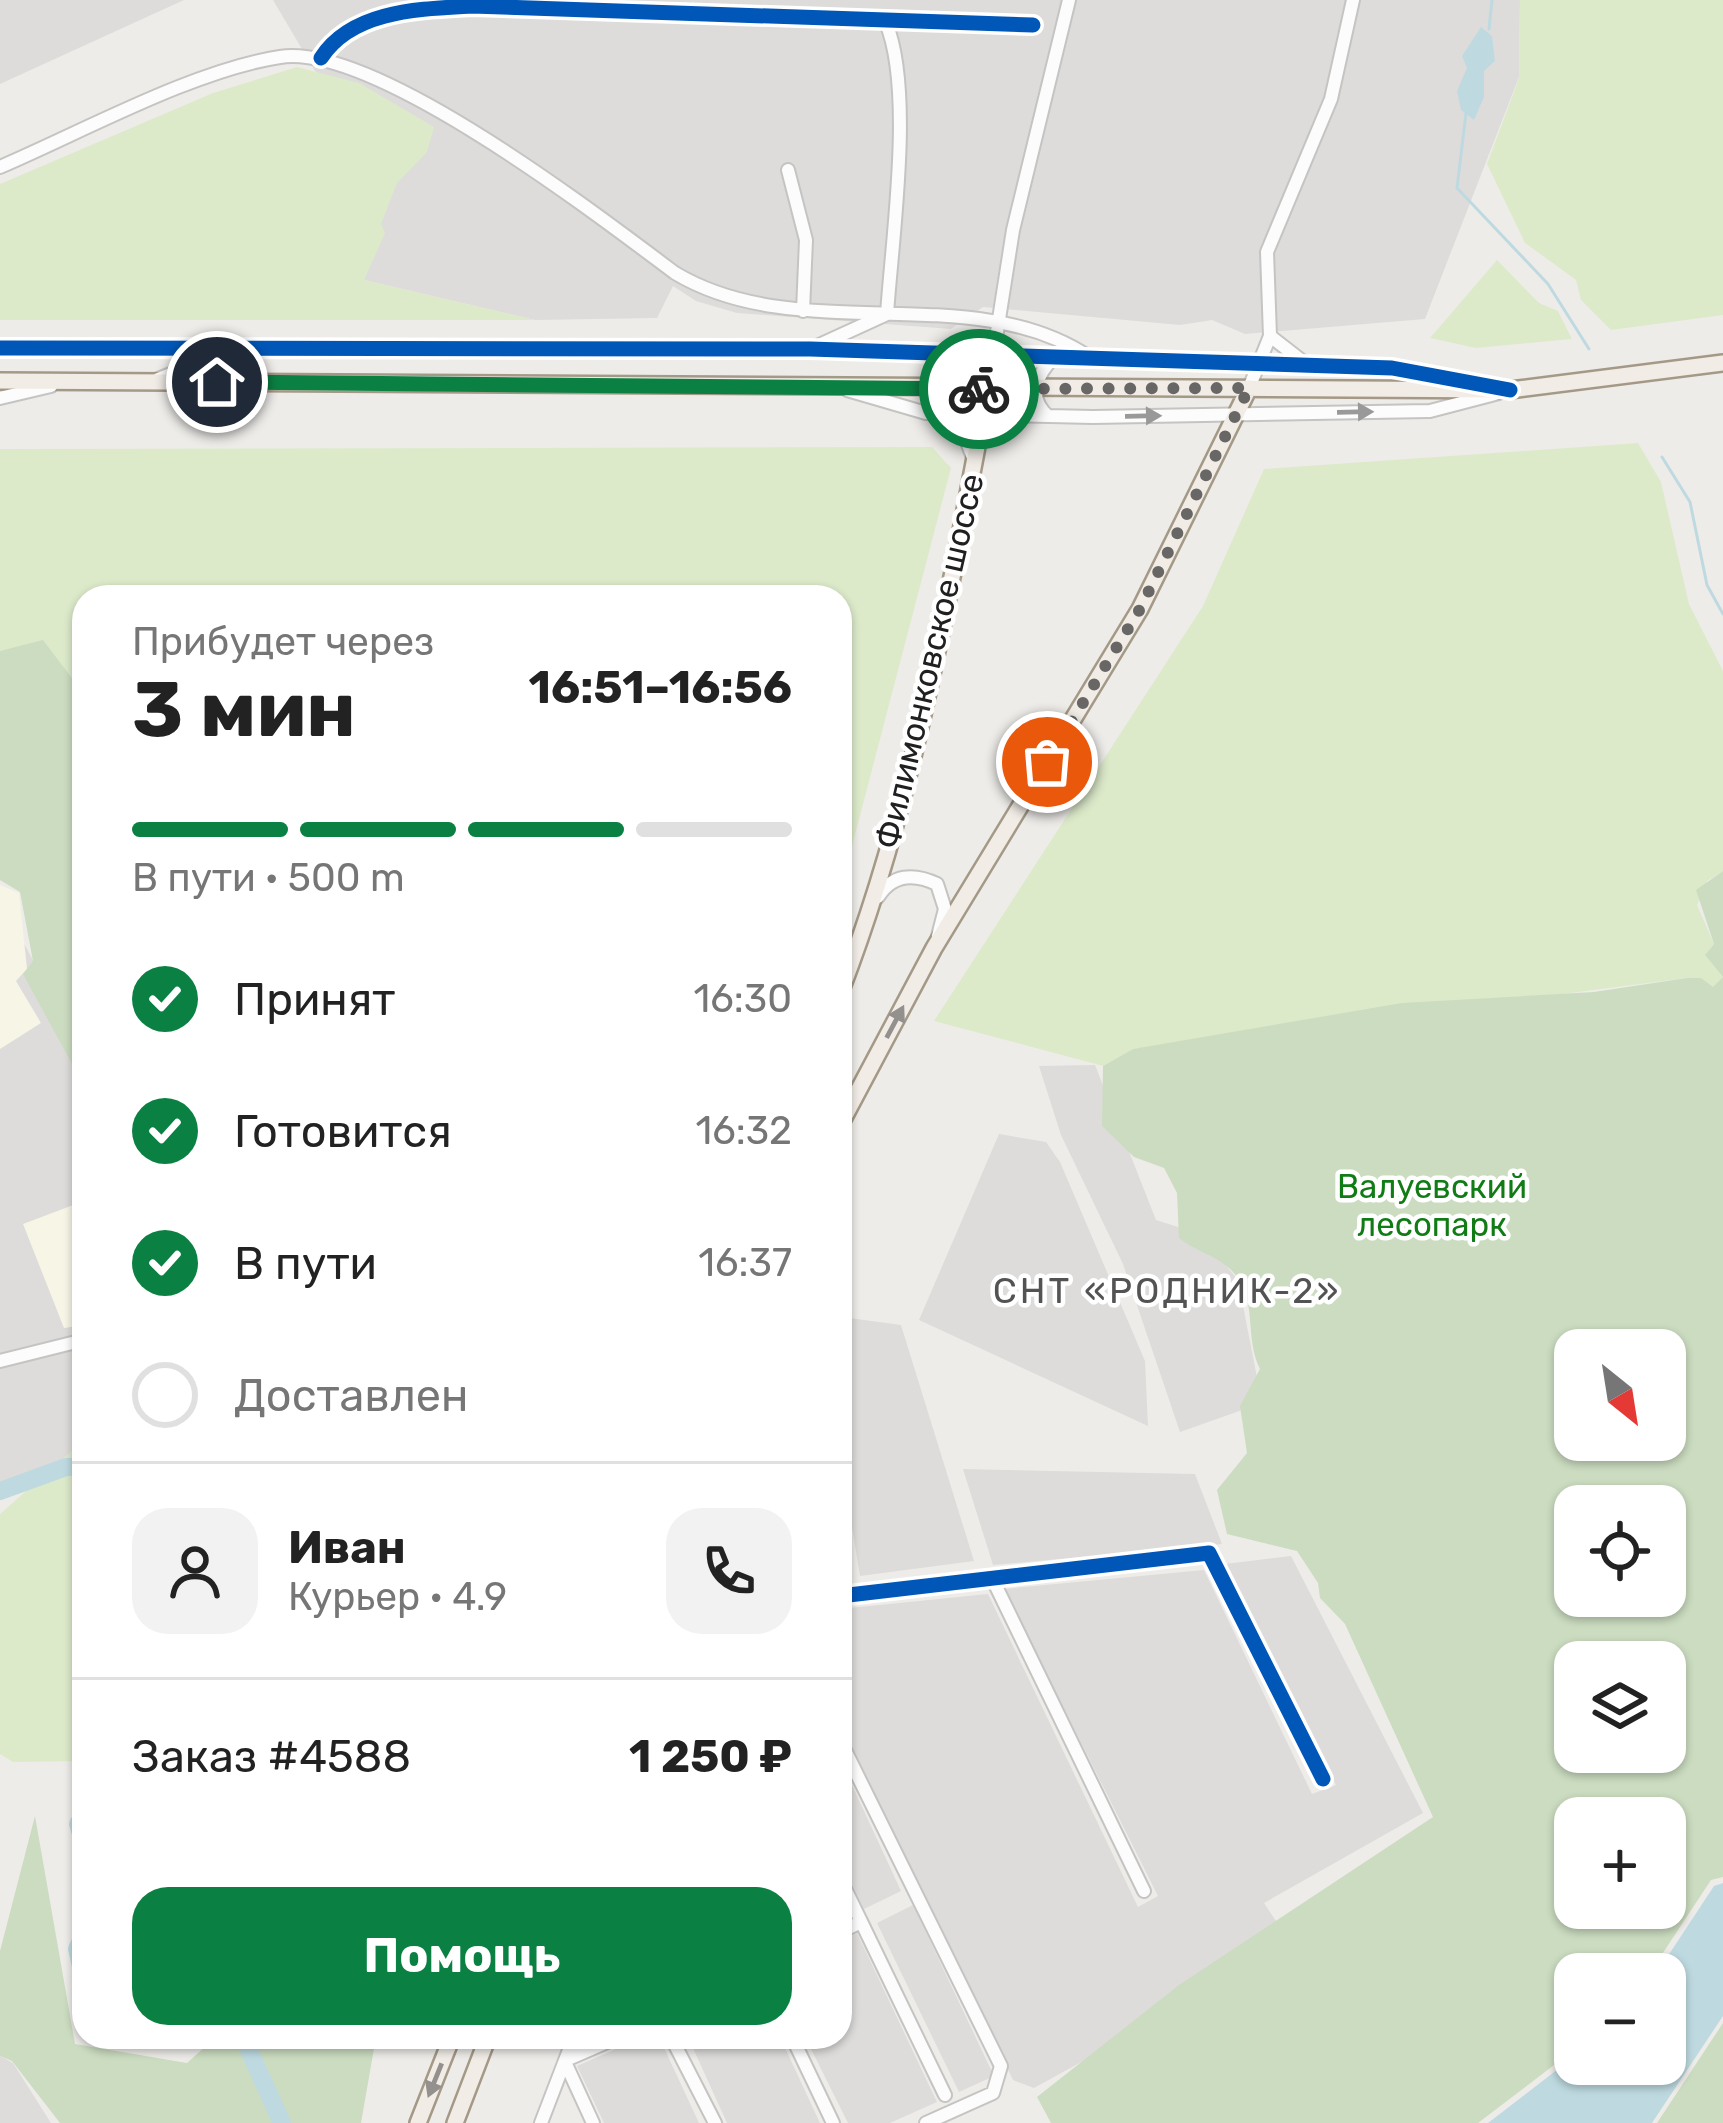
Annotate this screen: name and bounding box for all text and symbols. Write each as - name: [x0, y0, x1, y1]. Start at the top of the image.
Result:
- courier: [919, 329, 1039, 449]
- pin: [166, 331, 268, 433]
- icon: home: [184, 349, 250, 415]
- icon: bike: [946, 356, 1012, 422]
- one-way arrow: [1337, 403, 1375, 422]
- one-way arrow: [1125, 406, 1163, 426]
- street label: Филимонковское шоссе: [867, 470, 992, 853]
- text: Прибудет через: [132, 619, 434, 665]
- text: 16:51–16:56: [529, 661, 792, 714]
- text: 3 мин: [132, 663, 356, 756]
- pin: [996, 711, 1098, 813]
- icon: bag: [1014, 729, 1080, 795]
- text: В пути · 500 m: [132, 855, 405, 901]
- icon: check: [132, 966, 198, 1032]
- text: Принят: [234, 973, 395, 1026]
- text: 16:30: [694, 976, 792, 1022]
- one-way arrow: [884, 1004, 905, 1039]
- icon: check: [132, 1098, 198, 1164]
- text: Готовится: [234, 1105, 452, 1158]
- text: 16:32: [695, 1108, 792, 1154]
- park label: Валуевский лесопарк: [1337, 1167, 1527, 1244]
- icon: check: [132, 1230, 198, 1296]
- text: В пути: [234, 1237, 377, 1290]
- text: 16:37: [698, 1240, 792, 1286]
- district label: СНТ «РОДНИК-2»: [993, 1269, 1341, 1312]
- north arrow: [1554, 1329, 1686, 1461]
- map controls: [1554, 1329, 1686, 2085]
- text: Доставлен: [234, 1369, 468, 1422]
- button: locate: [1554, 1485, 1686, 1617]
- button: person: [132, 1508, 258, 1634]
- button: phone: [666, 1508, 792, 1634]
- text: Иван: [288, 1521, 406, 1574]
- text: Курьер · 4.9: [288, 1574, 507, 1620]
- button: layers: [1554, 1641, 1686, 1773]
- text: Заказ #4588: [132, 1730, 411, 1783]
- text: 1 250 ₽: [629, 1730, 792, 1783]
- button: +: [1554, 1797, 1686, 1929]
- button: Помощь: [132, 1887, 792, 2025]
- button: −: [1554, 1953, 1686, 2085]
- one-way arrow: [425, 2062, 444, 2098]

